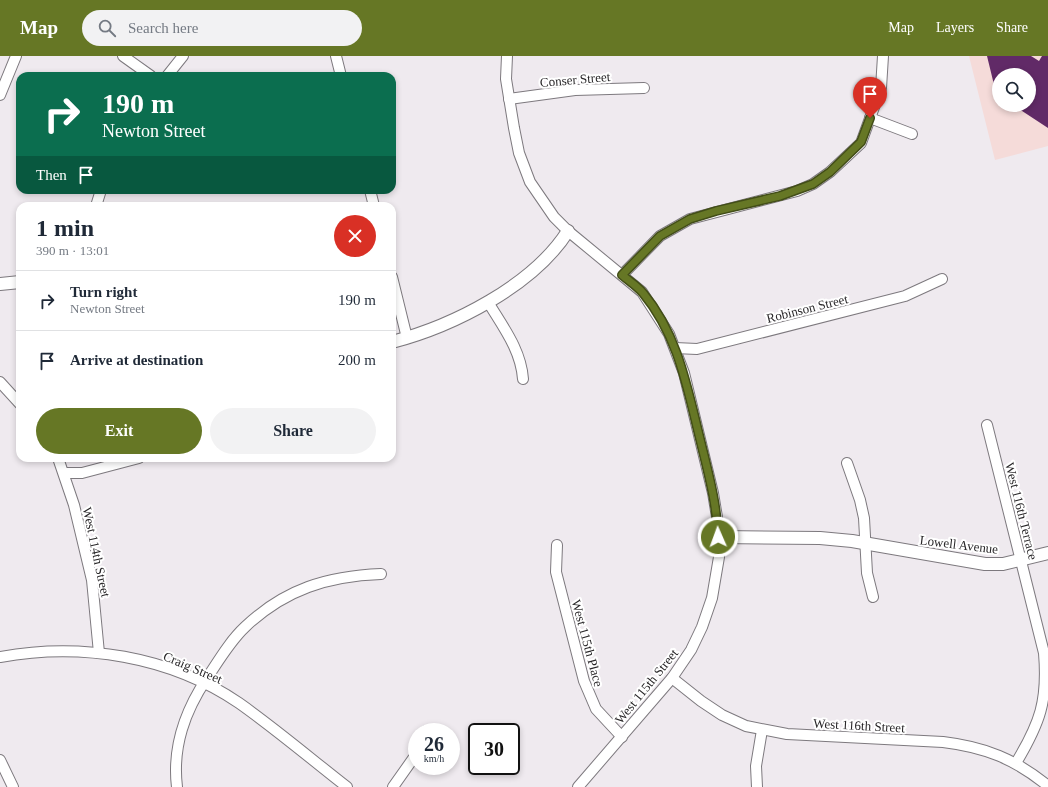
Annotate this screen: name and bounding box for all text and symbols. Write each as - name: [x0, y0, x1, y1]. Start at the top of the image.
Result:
- search box: [82, 10, 362, 46]
- text: Map: [20, 17, 58, 38]
- icon: search: [96, 17, 118, 39]
- text: Search here: [128, 20, 198, 36]
- text: Map: [888, 20, 914, 35]
- text: Layers: [936, 20, 974, 35]
- text: Share: [996, 20, 1028, 35]
- map controls: [992, 68, 1036, 112]
- button: search: [992, 68, 1036, 112]
- street label: Conser Street: [539, 69, 611, 90]
- pin: [853, 77, 887, 118]
- icon: arrive: [859, 83, 881, 105]
- icon: right: [36, 88, 88, 140]
- text: 190 m: [102, 88, 174, 119]
- text: Newton Street: [102, 121, 205, 141]
- icon: arrive: [75, 164, 97, 186]
- text: Then: [36, 167, 67, 183]
- text: 1 min: [36, 215, 94, 241]
- button: close: [334, 215, 376, 257]
- text: 390 m · 13:01: [36, 243, 109, 258]
- text: Turn right: [70, 284, 137, 300]
- icon: right: [36, 290, 58, 312]
- street label: Robinson Street: [765, 291, 850, 326]
- text: 190 m: [338, 292, 376, 308]
- text: Newton Street: [70, 301, 145, 316]
- icon: arrive: [36, 350, 58, 372]
- text: Arrive at destination: [70, 352, 203, 368]
- text: 200 m: [338, 352, 376, 368]
- button: Exit: [36, 408, 202, 454]
- button: Share: [210, 408, 376, 454]
- street label: West 116th Terrace: [1002, 461, 1041, 562]
- street label: West 114th Street: [80, 506, 113, 599]
- position arrow: [697, 516, 739, 558]
- street label: Lowell Avenue: [919, 532, 999, 557]
- street label: West 115th Place: [569, 598, 606, 688]
- street label: West 115th Street: [612, 646, 681, 727]
- street label: Craig Street: [161, 648, 225, 687]
- street label: West 116th Street: [813, 716, 906, 735]
- speed limit sign: 30: [468, 723, 520, 775]
- text: 26: [424, 733, 444, 755]
- text: km/h: [424, 753, 444, 764]

